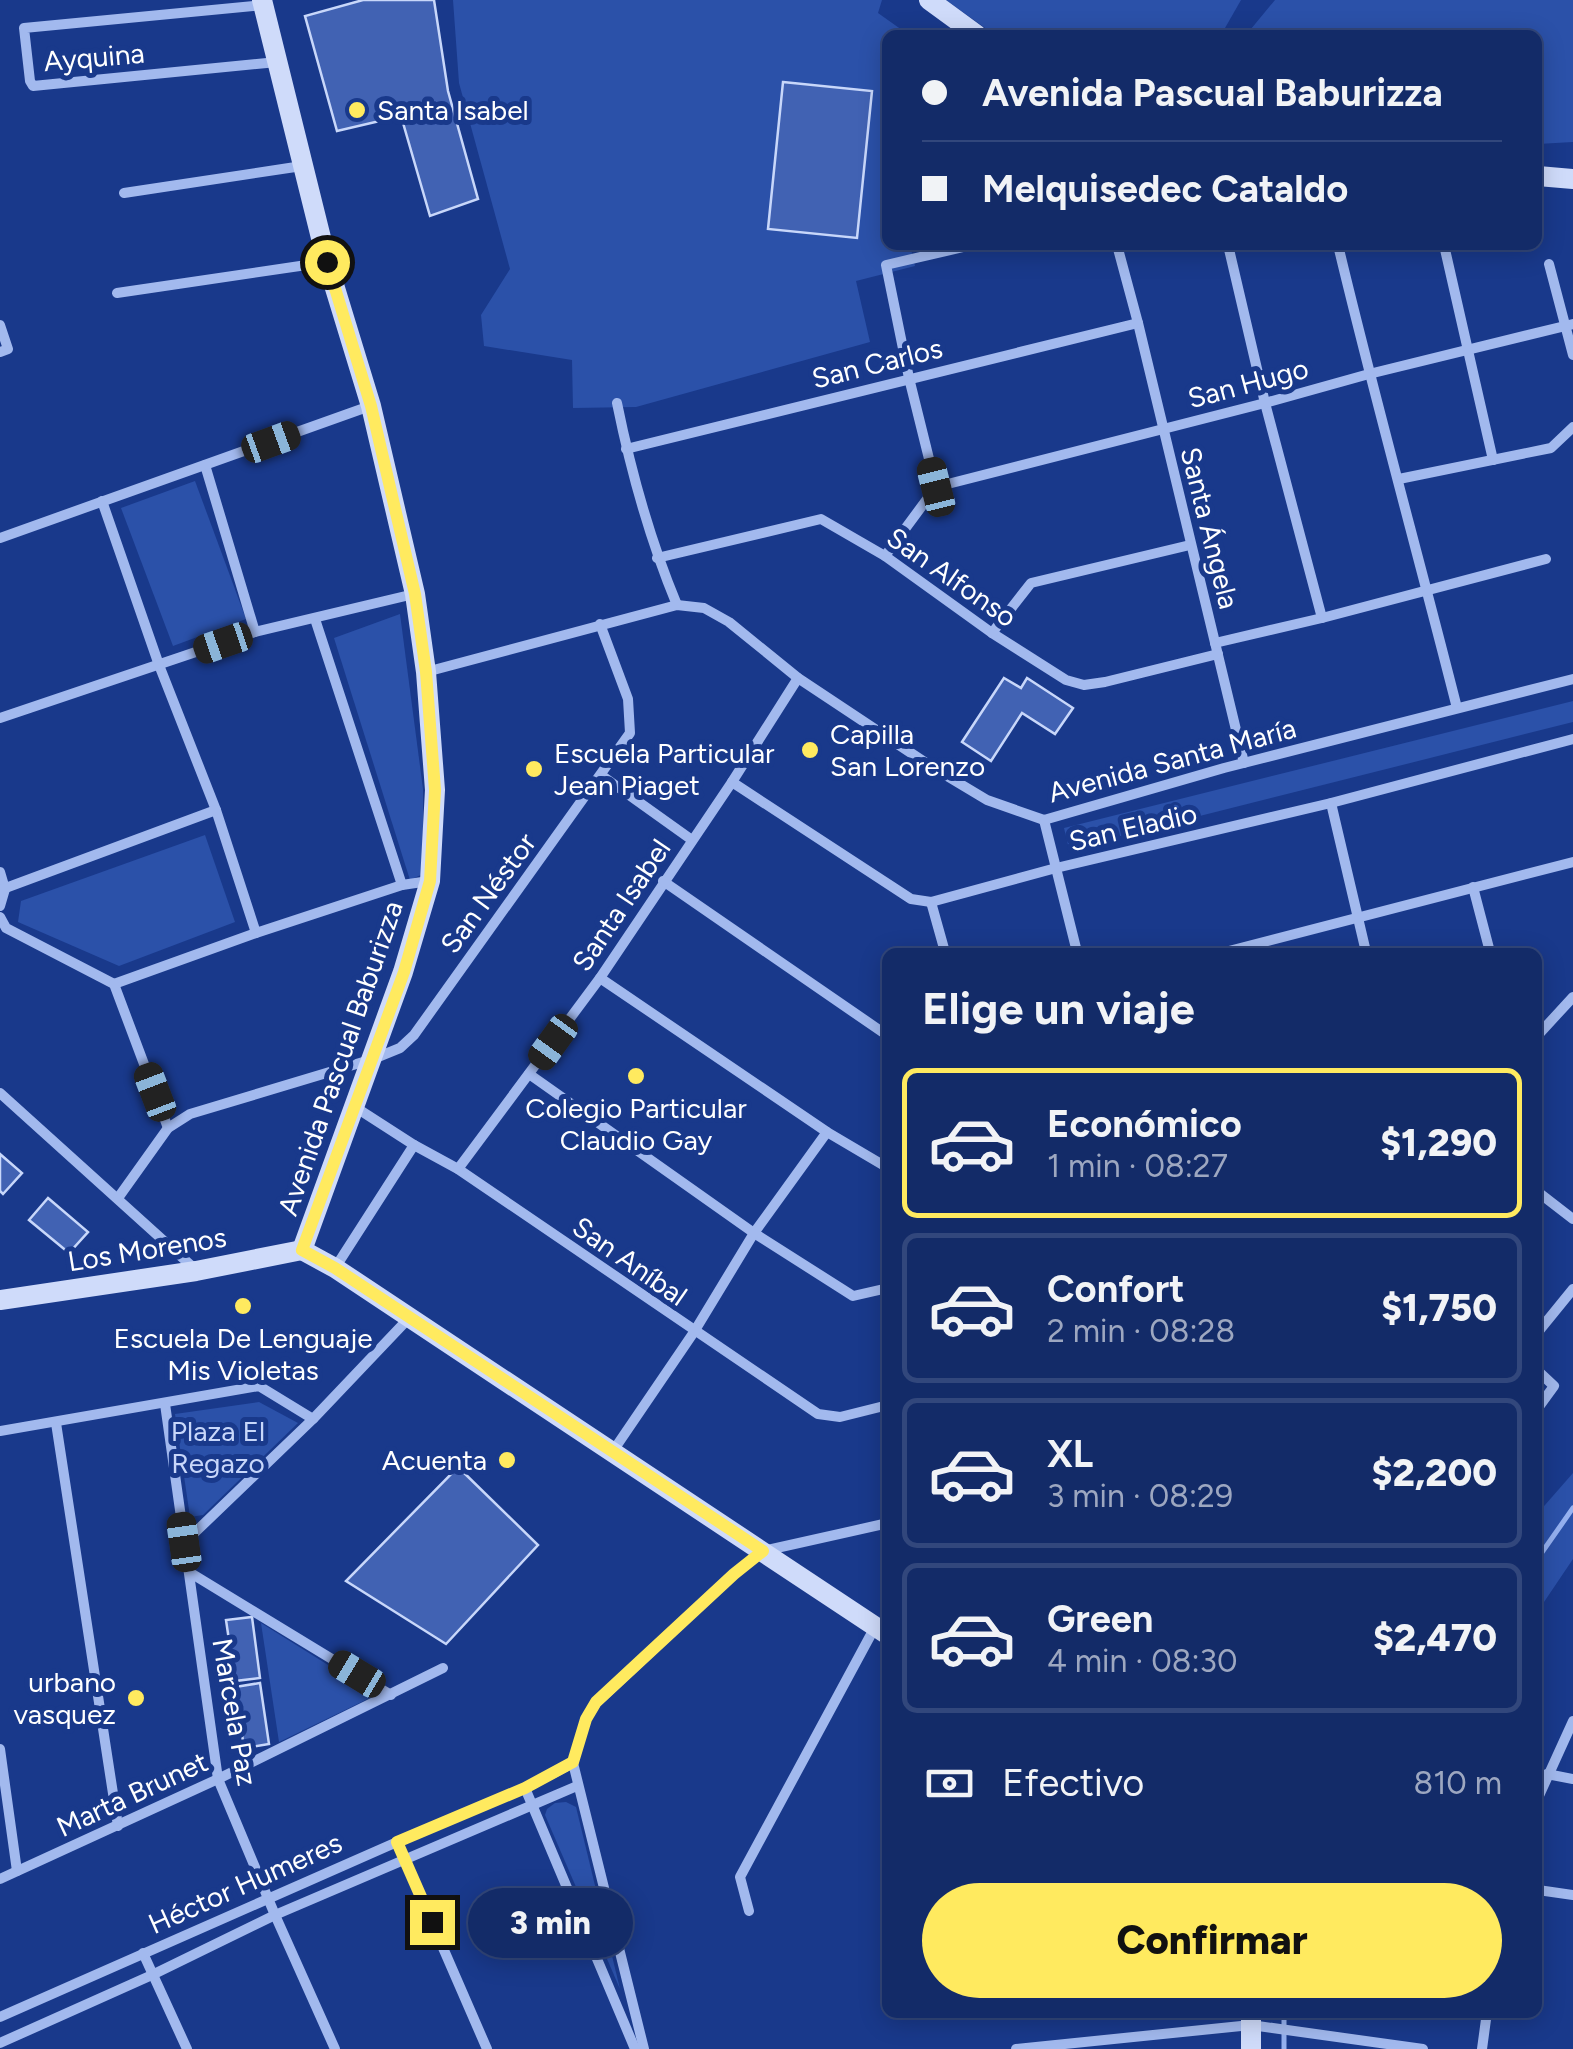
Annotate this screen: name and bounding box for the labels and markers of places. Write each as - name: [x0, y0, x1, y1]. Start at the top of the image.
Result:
- place label: Santa Isabel: [377, 93, 529, 127]
- marker: Santa Isabel: [346, 99, 368, 121]
- place label: Capilla San Lorenzo: [830, 717, 985, 783]
- place label: Escuela Particular Jean Piaget: [554, 736, 775, 802]
- marker: Capilla San Lorenzo: [799, 739, 821, 761]
- marker: Escuela Particular Jean Piaget: [523, 758, 545, 780]
- marker: Colegio Particular Claudio Gay: [625, 1065, 647, 1087]
- place label: Colegio Particular Claudio Gay: [525, 1091, 747, 1157]
- marker: Escuela De Lenguaje Mis Violetas: [232, 1295, 254, 1317]
- place label: Escuela De Lenguaje Mis Violetas: [113, 1321, 373, 1387]
- place label: Acuenta: [382, 1443, 487, 1477]
- marker: Acuenta: [496, 1449, 518, 1471]
- place label: urbano vasquez: [14, 1665, 116, 1731]
- marker: urbano vasquez: [125, 1687, 147, 1709]

